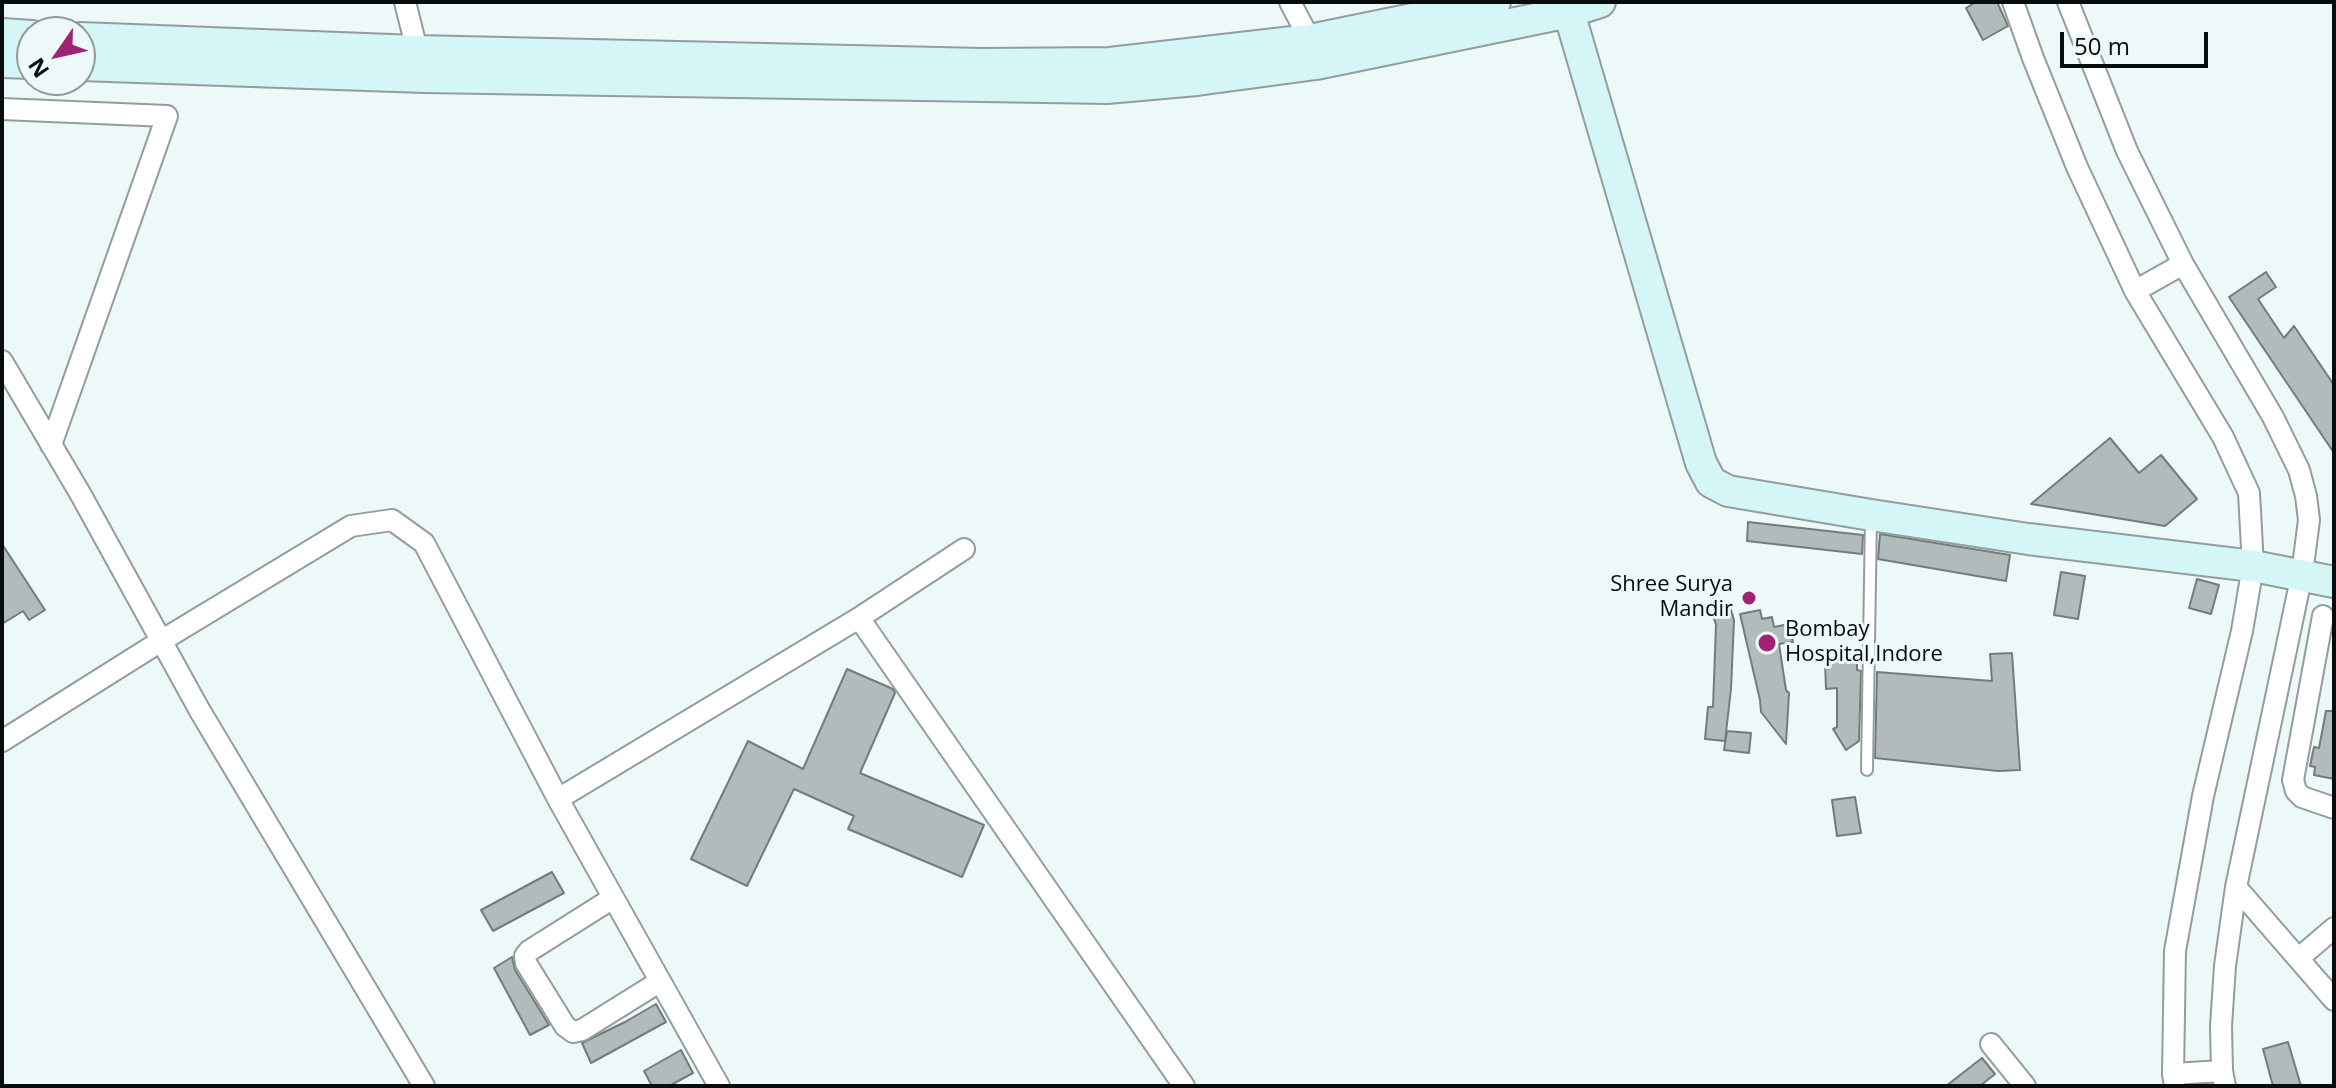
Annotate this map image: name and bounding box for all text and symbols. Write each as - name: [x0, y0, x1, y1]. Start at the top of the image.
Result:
- north arrow: [16, 16, 96, 96]
- scale bar: [2064, 16, 2212, 66]
- text: 50 m: [2074, 29, 2130, 62]
- text: N: [20, 53, 55, 84]
- place label: Shree Surya Mandir: [1610, 572, 1733, 624]
- marker: Shree Surya Mandir: [1740, 589, 1758, 607]
- place label: Bombay Hospital,Indore: [1785, 617, 1943, 668]
- marker: Bombay Hospital,Indore: [1756, 632, 1778, 654]

